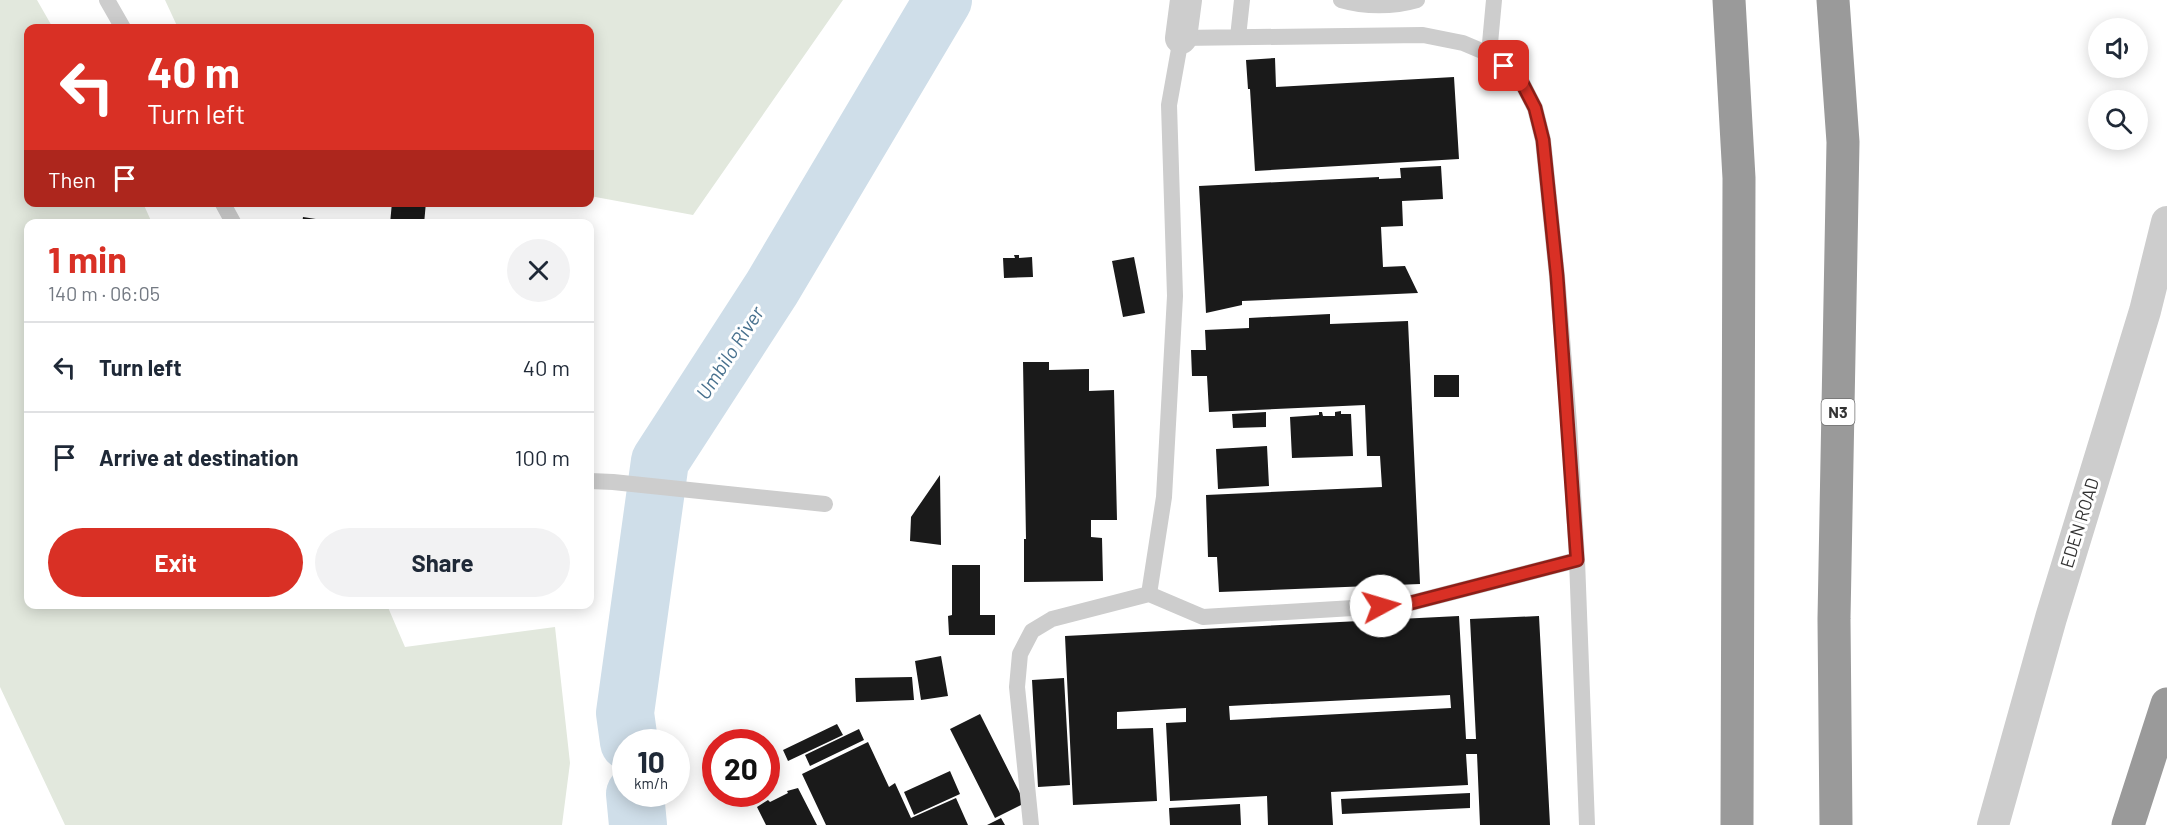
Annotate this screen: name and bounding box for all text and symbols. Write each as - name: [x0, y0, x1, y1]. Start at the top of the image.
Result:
- map controls: [2088, 18, 2148, 150]
- button: sound: [2088, 18, 2148, 78]
- pin: [1478, 40, 1529, 91]
- text: 40 m: [147, 46, 240, 96]
- icon: left: [48, 48, 126, 126]
- icon: arrive: [1487, 49, 1520, 82]
- button: search: [2088, 90, 2148, 150]
- text: Turn left: [147, 97, 245, 129]
- icon: arrive: [108, 162, 141, 195]
- text: Then: [48, 166, 96, 192]
- text: 1 min: [48, 237, 127, 280]
- button: close: [507, 239, 570, 302]
- text: 140 m · 06:05: [48, 281, 160, 305]
- water label: Umbilo River: [690, 301, 769, 404]
- icon: left: [48, 351, 81, 384]
- text: Turn left: [99, 354, 182, 380]
- text: 40 m: [523, 354, 570, 380]
- road number: N3: [1822, 399, 1854, 425]
- icon: arrive: [48, 441, 81, 474]
- text: Arrive at destination: [99, 444, 298, 470]
- text: 100 m: [515, 444, 570, 470]
- street label: EDEN ROAD: [2055, 475, 2103, 570]
- button: Exit: [48, 528, 303, 597]
- button: Share: [315, 528, 570, 597]
- position arrow: [1349, 574, 1413, 638]
- speed limit sign: 20: [702, 729, 780, 807]
- text: 10: [637, 743, 665, 779]
- text: km/h: [634, 774, 668, 792]

